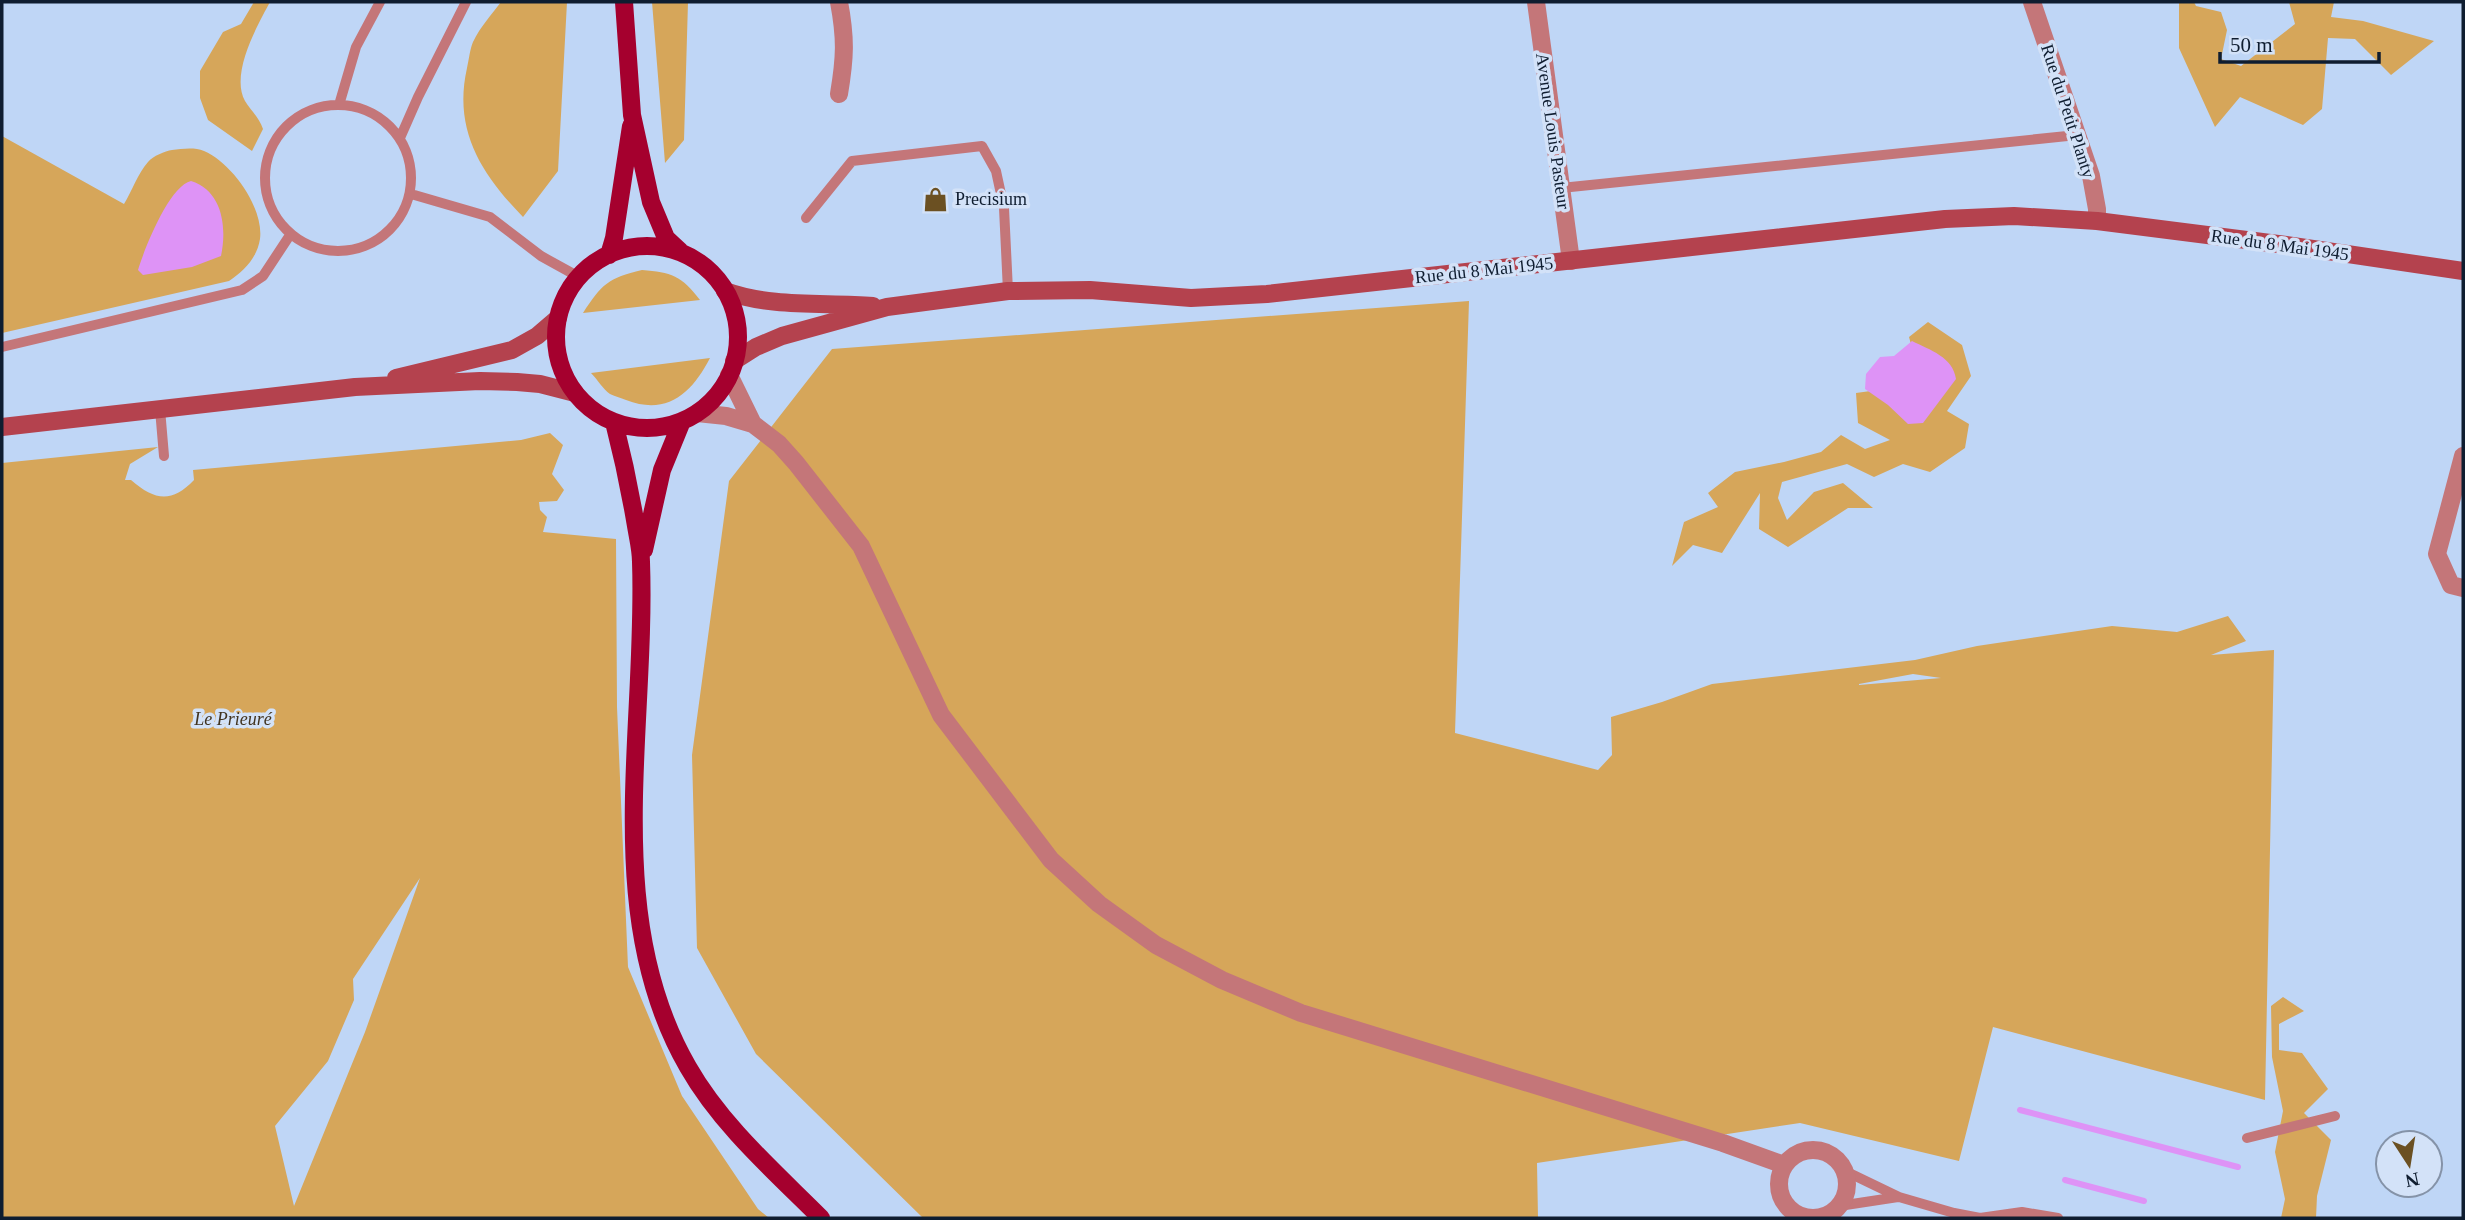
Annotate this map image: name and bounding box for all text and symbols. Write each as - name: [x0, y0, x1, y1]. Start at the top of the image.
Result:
- scale bar: [2220, 21, 2379, 65]
- text: 50 m: [2230, 33, 2273, 57]
- street label: Rue du Petit Planty: [2037, 42, 2099, 180]
- street label: Avenue Louis Pasteur: [1532, 52, 1574, 210]
- shop icon: Precisium: [921, 185, 949, 213]
- place label: Precisium: [955, 189, 1027, 209]
- street label: Rue du 8 Mai 1945: [2210, 225, 2350, 265]
- street label: Rue du 8 Mai 1945: [1414, 253, 1554, 287]
- park label: Le Prieuré: [193, 709, 273, 729]
- north arrow: [2374, 1129, 2444, 1199]
- text: N: [2403, 1168, 2421, 1192]

